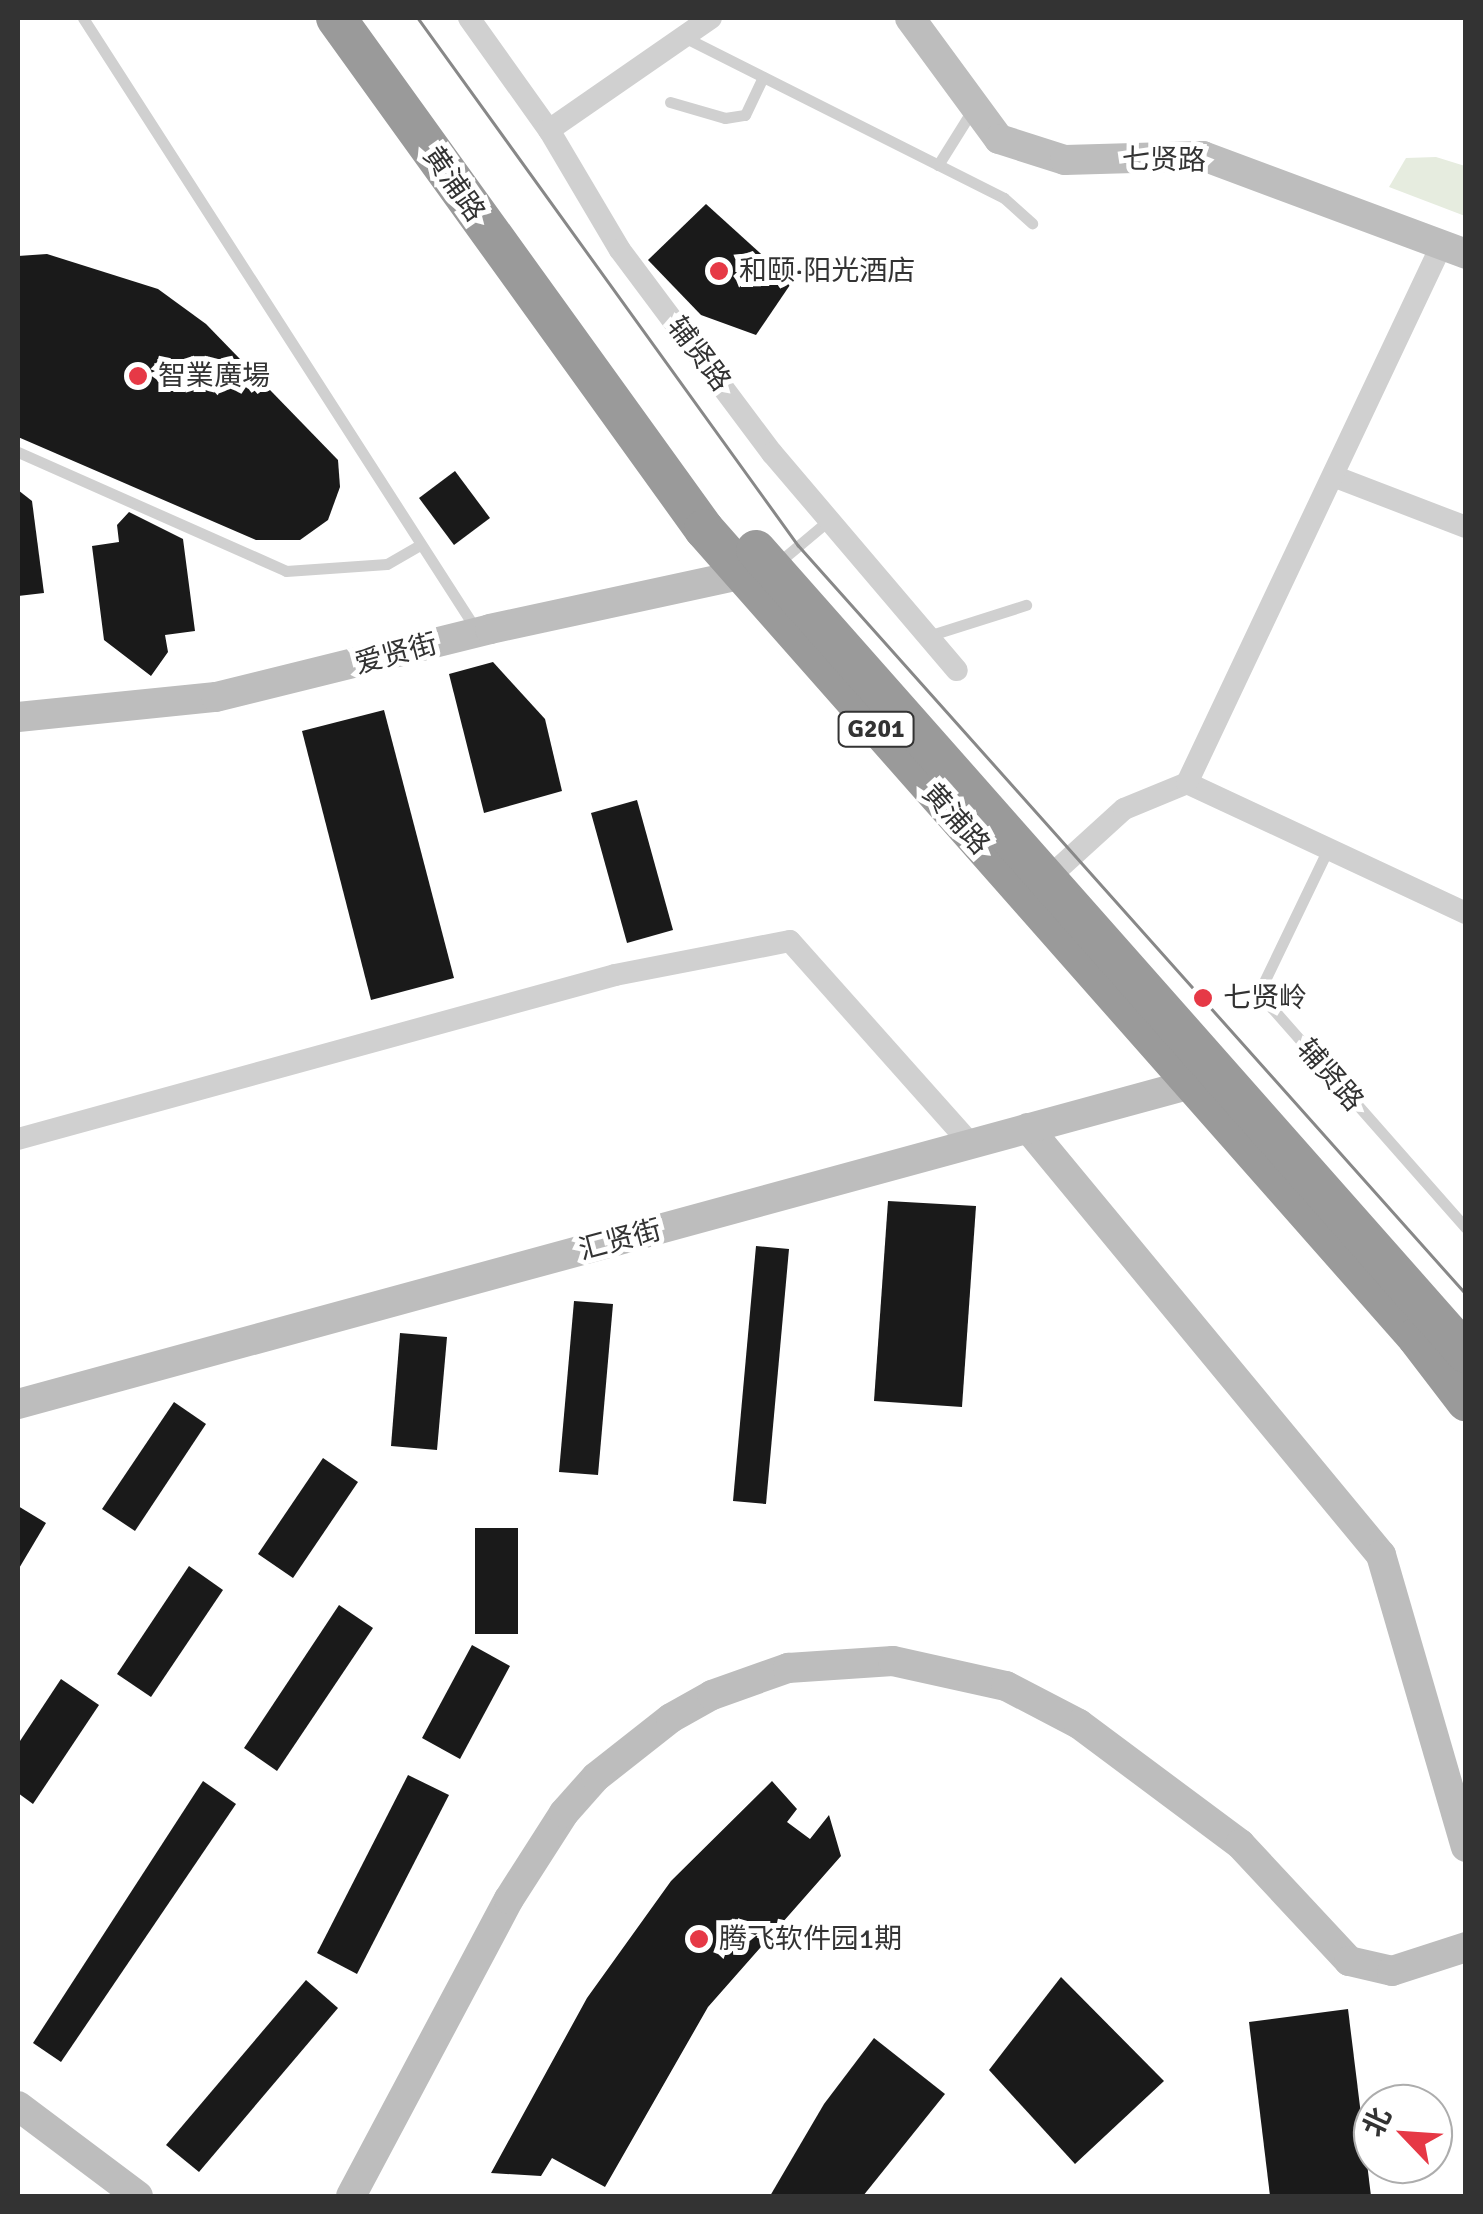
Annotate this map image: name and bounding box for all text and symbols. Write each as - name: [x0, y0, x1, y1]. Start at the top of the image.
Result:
- street label: 黄浦路: [416, 140, 492, 228]
- street label: 七贤路: [1122, 142, 1206, 178]
- place label: 和颐·阳光酒店: [739, 254, 916, 288]
- marker: 和颐·阳光酒店: [708, 260, 730, 282]
- street label: 辅贤路: [660, 310, 738, 398]
- place label: 智業廣場: [158, 359, 270, 393]
- marker: 智業廣場: [127, 365, 149, 387]
- street label: 爱贤街: [351, 627, 441, 681]
- road number: G201: [836, 709, 916, 749]
- street label: 黄浦路: [915, 777, 997, 861]
- place label: 七贤岭: [1223, 981, 1307, 1015]
- marker: 七贤岭: [1192, 987, 1214, 1009]
- street label: 辅贤路: [1290, 1032, 1370, 1118]
- street label: 汇贤街: [575, 1213, 665, 1267]
- place label: 腾飞软件园1期: [719, 1922, 902, 1956]
- marker: 腾飞软件园1期: [688, 1928, 710, 1950]
- north arrow: [1353, 2084, 1453, 2184]
- text: 北: [1356, 2102, 1399, 2142]

